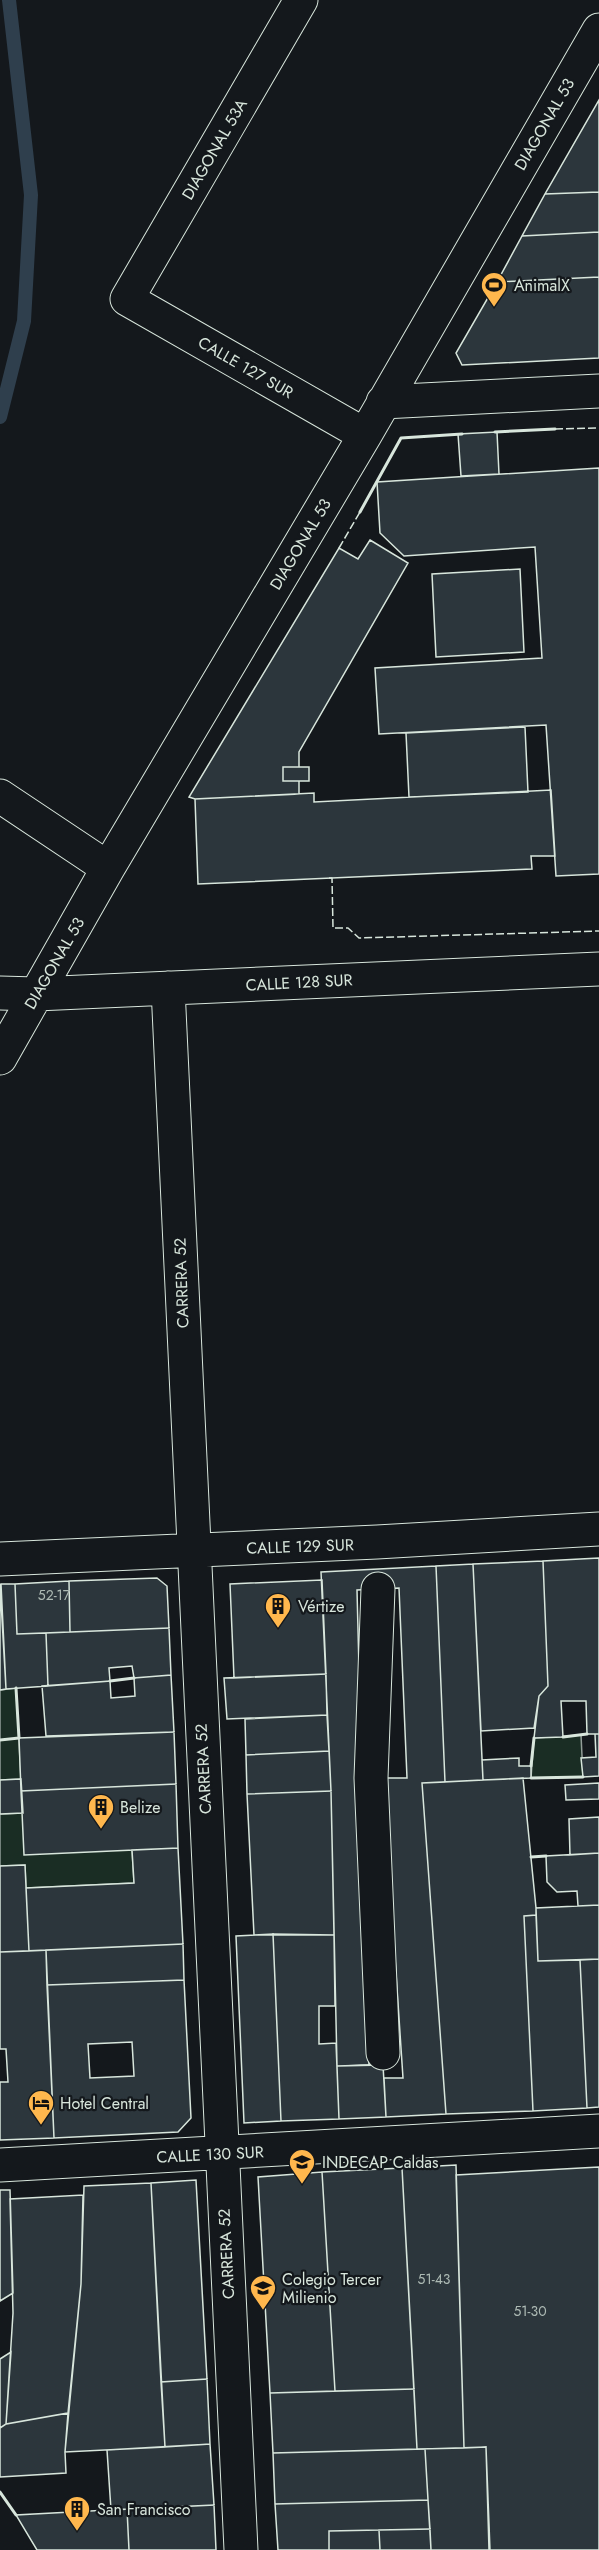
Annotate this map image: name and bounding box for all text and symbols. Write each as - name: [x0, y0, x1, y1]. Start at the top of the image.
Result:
- street label: DIAGONAL 53: [509, 74, 580, 174]
- street label: DIAGONAL 53A: [176, 94, 253, 204]
- sports icon: AnimalX: [479, 270, 509, 308]
- place label: AnimalX: [514, 274, 570, 297]
- street label: CALLE 127 SUR: [194, 331, 298, 404]
- street label: DIAGONAL 53: [264, 494, 337, 594]
- street label: DIAGONAL 53: [19, 913, 90, 1013]
- street label: CALLE 128 SUR: [245, 968, 353, 997]
- street label: CARRERA 52: [168, 1237, 195, 1329]
- street label: CALLE 129 SUR: [246, 1533, 354, 1560]
- house number: 52-17: [38, 1585, 71, 1605]
- building icon: Vértize: [263, 1591, 293, 1629]
- place label: Vértize: [298, 1595, 344, 1618]
- street label: CARRERA 52: [190, 1723, 217, 1815]
- building icon: Belize: [86, 1792, 116, 1830]
- place label: Belize: [120, 1796, 160, 1819]
- hotel icon: Hotel Central: [26, 2088, 56, 2126]
- place label: Hotel Central: [60, 2092, 149, 2115]
- street label: CALLE 130 SUR: [156, 2140, 264, 2169]
- school or university icon: INDECAP Caldas: [287, 2147, 317, 2185]
- place label: INDECAP Caldas: [322, 2151, 438, 2174]
- street label: CARRERA 52: [213, 2208, 240, 2300]
- place label: Colegio Tercer Milienio: [282, 2268, 382, 2309]
- house number: 51-43: [418, 2269, 451, 2289]
- school or university icon: Colegio Tercer Milienio: [248, 2273, 278, 2311]
- house number: 51-30: [513, 2301, 547, 2321]
- building icon: San Francisco: [62, 2494, 92, 2532]
- place label: San Francisco: [97, 2498, 191, 2521]

